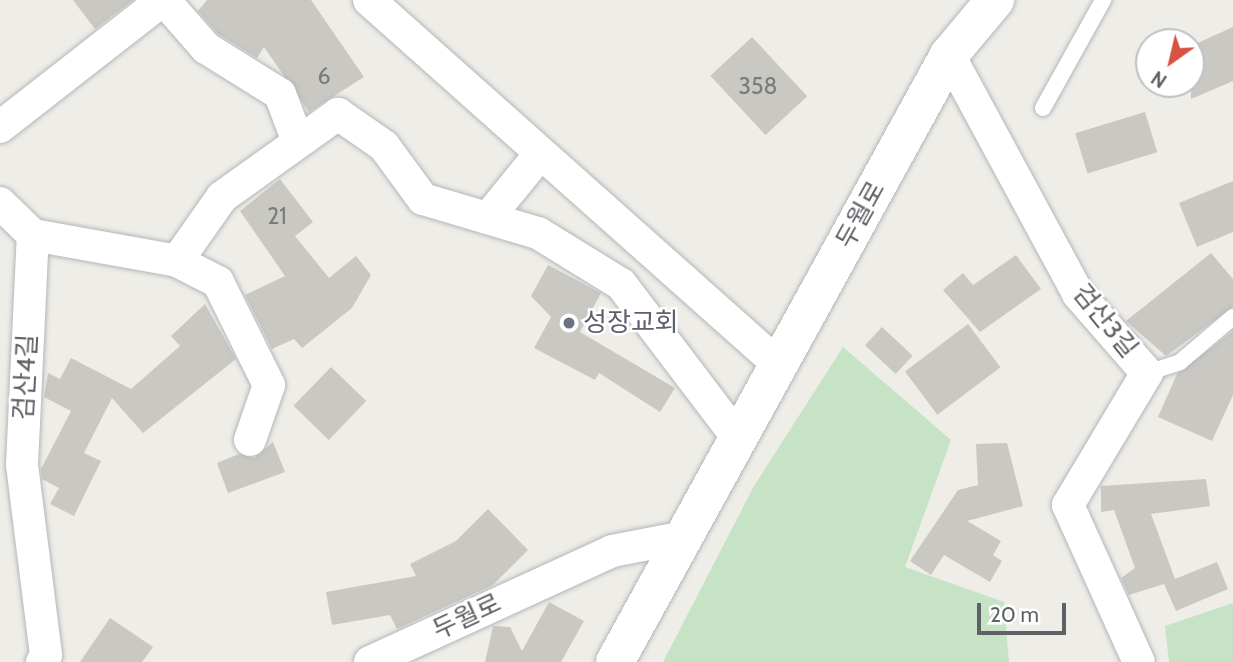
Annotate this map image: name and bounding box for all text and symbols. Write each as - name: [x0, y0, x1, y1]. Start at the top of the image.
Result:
- north arrow: [1135, 28, 1205, 98]
- house number: 6: [317, 62, 331, 90]
- text: N: [1147, 66, 1171, 92]
- house number: 358: [739, 72, 777, 100]
- street label: 두월로: [830, 176, 892, 254]
- house number: 21: [267, 202, 287, 230]
- street label: 검산3길: [1066, 278, 1144, 364]
- place label: 성장교회: [583, 307, 679, 339]
- marker: 성장교회: [561, 315, 577, 331]
- street label: 검산4길: [8, 333, 44, 421]
- street label: 두월로: [428, 588, 506, 646]
- scale bar: [981, 588, 1070, 632]
- text: 20 m: [990, 602, 1039, 627]

